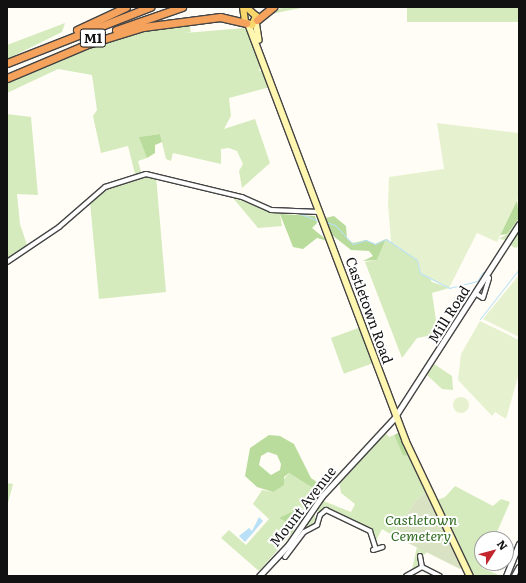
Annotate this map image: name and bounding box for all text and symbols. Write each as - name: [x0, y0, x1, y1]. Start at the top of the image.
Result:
- road number: M1: [79, 27, 107, 49]
- street label: Castletown Road: [343, 254, 397, 366]
- street label: Mill Road: [424, 282, 472, 346]
- street label: Mount Avenue: [265, 463, 339, 549]
- park label: Castletown Cemetery: [385, 511, 457, 544]
- north arrow: [474, 531, 514, 571]
- text: N: [494, 536, 512, 553]

